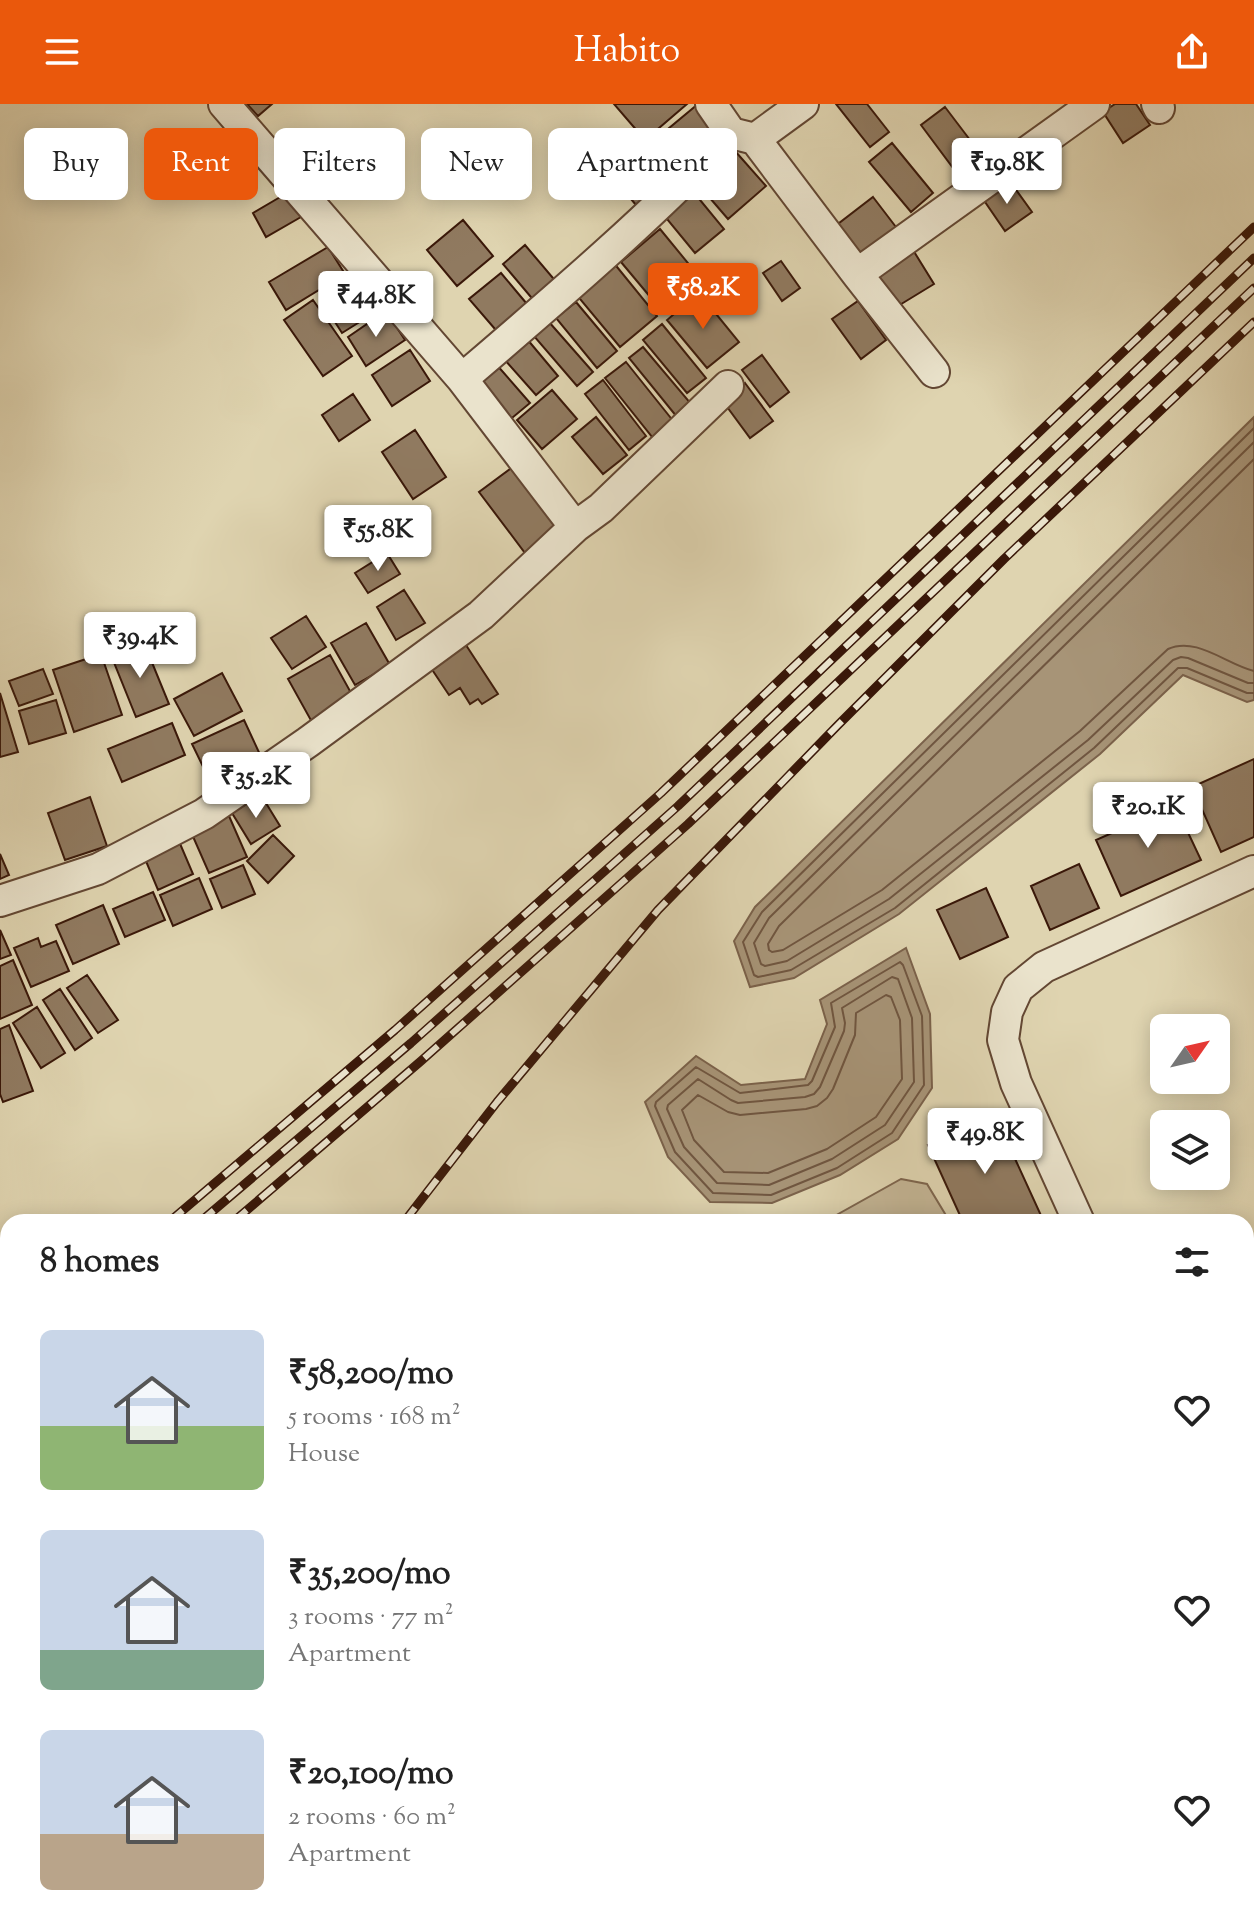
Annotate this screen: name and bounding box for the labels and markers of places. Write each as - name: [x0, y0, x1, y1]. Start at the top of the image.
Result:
- pin: ₹19.8K: [942, 138, 1072, 206]
- pin: ₹58.2K: [638, 263, 768, 331]
- pin: ₹44.8K: [311, 271, 441, 339]
- pin: ₹55.8K: [313, 505, 443, 573]
- pin: ₹39.4K: [75, 612, 205, 680]
- pin: ₹35.2K: [191, 752, 321, 820]
- pin: ₹20.1K: [1083, 782, 1213, 850]
- pin: ₹49.8K: [920, 1108, 1050, 1176]

